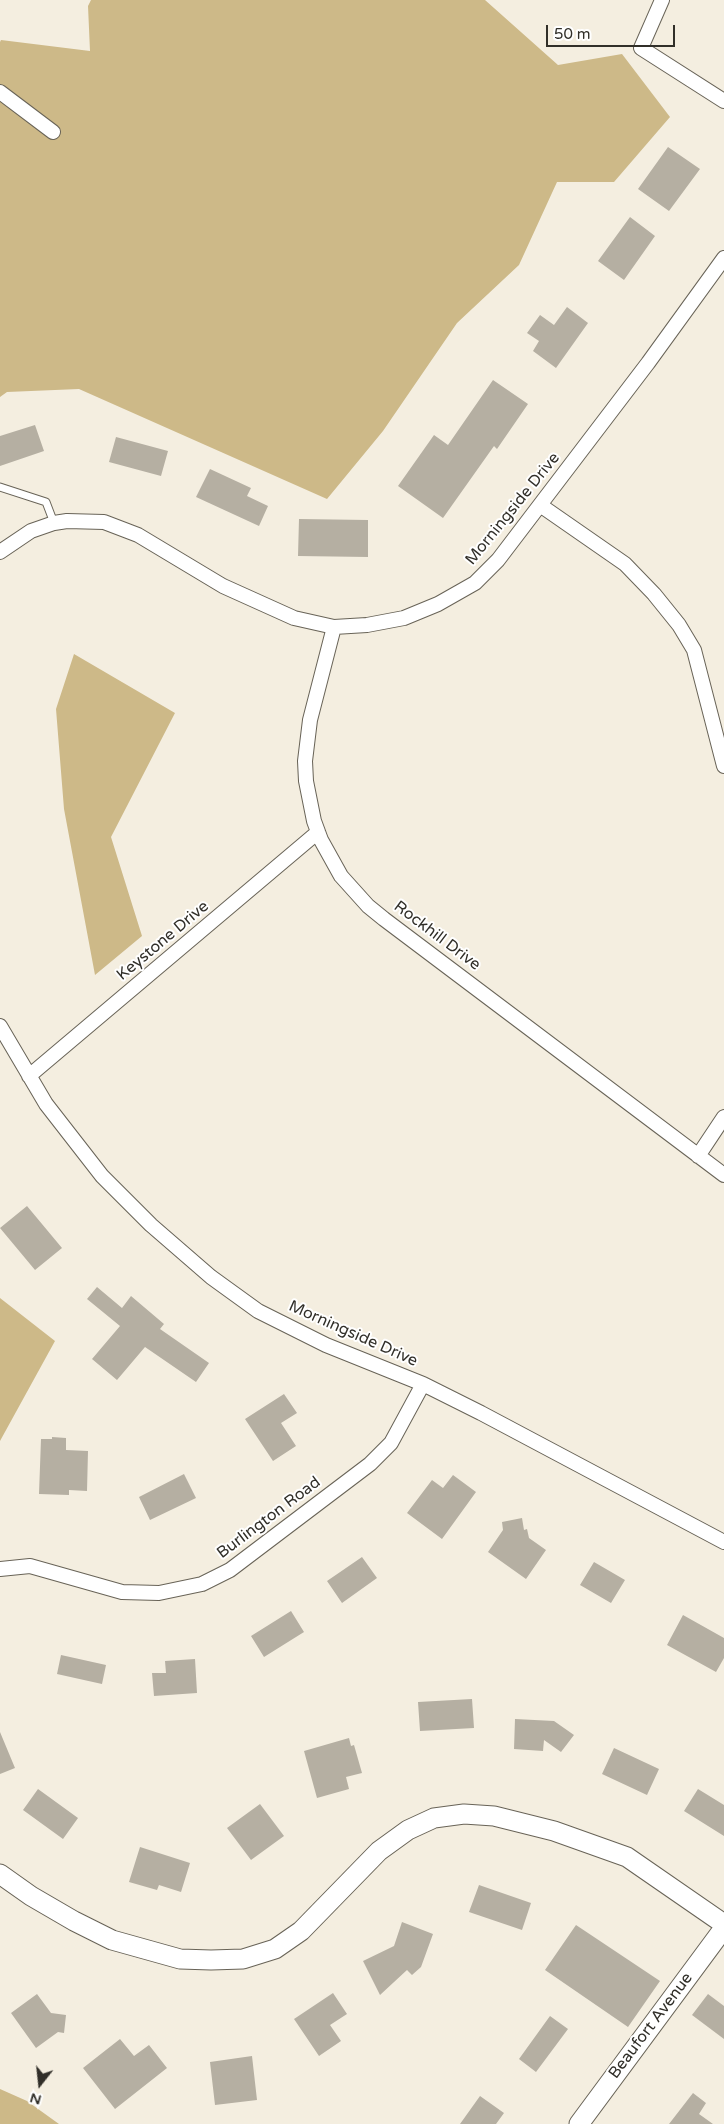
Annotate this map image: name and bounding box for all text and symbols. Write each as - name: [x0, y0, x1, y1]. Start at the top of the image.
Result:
- scale bar: [549, 15, 678, 47]
- text: 50 m: [554, 25, 591, 43]
- street label: Morningside Drive: [462, 449, 564, 569]
- street label: Keystone Drive: [113, 897, 213, 985]
- street label: Rockhill Drive: [390, 897, 484, 975]
- street label: Morningside Drive: [286, 1297, 420, 1371]
- street label: Burlington Road: [214, 1473, 324, 1563]
- street label: Beaufort Avenue: [605, 1969, 697, 2083]
- north arrow: [15, 2059, 65, 2109]
- text: N: [28, 2089, 43, 2109]

